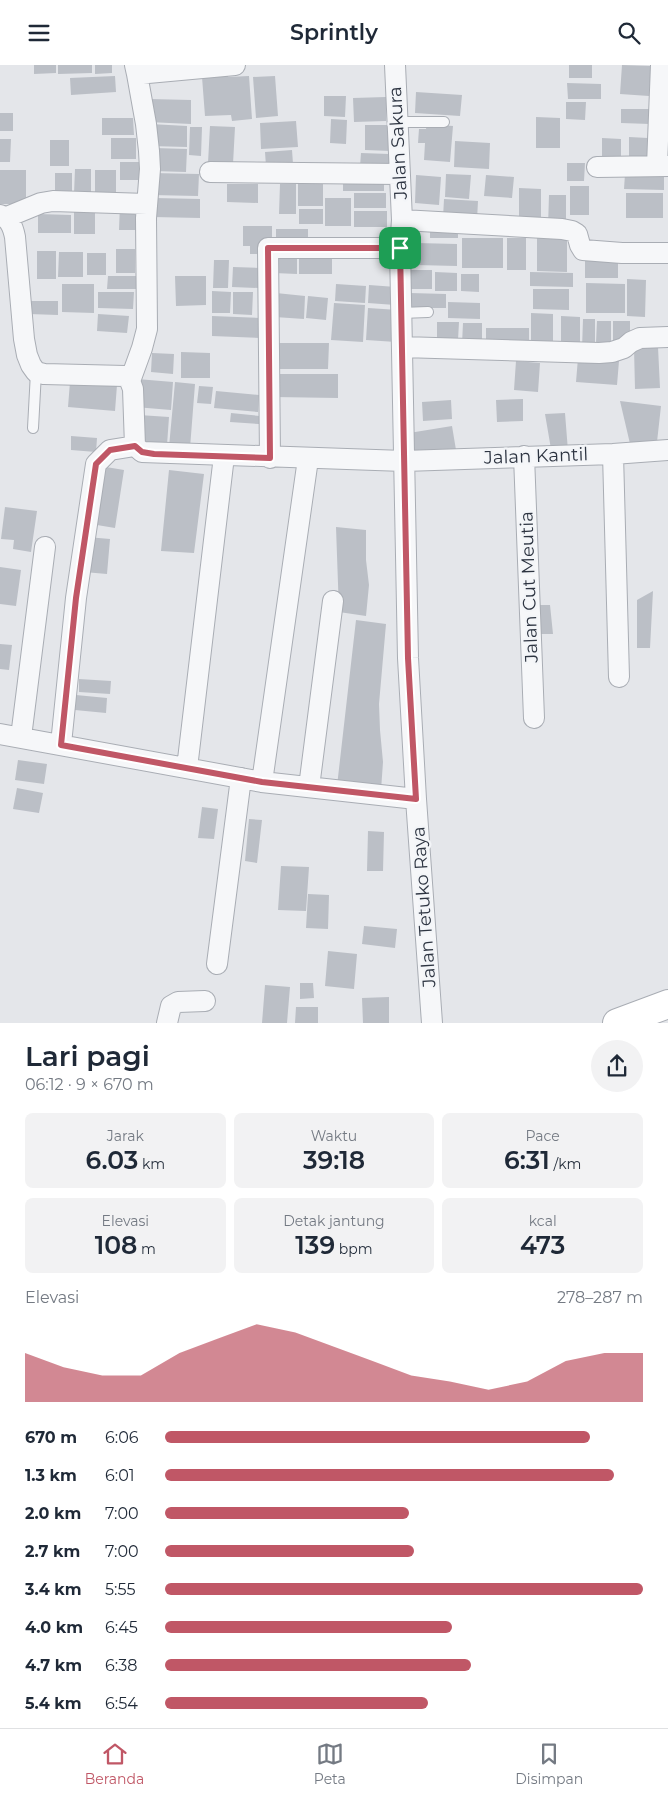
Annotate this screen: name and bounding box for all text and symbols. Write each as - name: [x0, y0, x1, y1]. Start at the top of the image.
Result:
- icon: menu: [25, 19, 53, 47]
- text: Sprintly: [290, 19, 378, 46]
- icon: search: [615, 19, 643, 47]
- street label: Jalan Sakura: [384, 86, 412, 201]
- pin: [379, 227, 421, 269]
- icon: arrive: [386, 234, 414, 262]
- street label: Jalan Kantil: [482, 443, 589, 469]
- street label: Jalan Cut Meutia: [515, 511, 543, 664]
- street label: Jalan Tetuko Raya: [407, 826, 441, 989]
- text: Lari pagi: [25, 1039, 150, 1073]
- button: share: [591, 1040, 643, 1092]
- text: 06:12 · 9 × 670 m: [25, 1075, 154, 1094]
- text: Jarak: [107, 1127, 144, 1145]
- text: Waktu: [311, 1127, 357, 1145]
- text: Pace: [526, 1127, 560, 1145]
- text: 6.03: [86, 1145, 138, 1175]
- text: 39:18: [303, 1145, 365, 1175]
- text: 6:31: [504, 1145, 550, 1175]
- text: km: [138, 1155, 165, 1173]
- text: /km: [550, 1155, 581, 1173]
- text: Elevasi: [102, 1212, 149, 1230]
- text: Detak jantung: [283, 1212, 385, 1230]
- text: kcal: [529, 1212, 557, 1230]
- text: 108: [95, 1230, 137, 1260]
- text: 139: [295, 1230, 335, 1260]
- text: 473: [520, 1230, 565, 1260]
- text: m: [137, 1240, 156, 1258]
- text: bpm: [335, 1240, 373, 1258]
- text: Elevasi: [25, 1288, 79, 1307]
- text: 278–287 m: [557, 1288, 643, 1307]
- text: 670 m: [25, 1428, 77, 1447]
- text: 6:06: [105, 1428, 138, 1447]
- text: 1.3 km: [25, 1466, 77, 1485]
- text: 6:01: [105, 1466, 135, 1485]
- text: 2.0 km: [25, 1504, 81, 1523]
- text: 7:00: [105, 1504, 139, 1523]
- text: 2.7 km: [25, 1542, 80, 1561]
- text: 7:00: [105, 1542, 139, 1561]
- text: 3.4 km: [25, 1580, 81, 1599]
- text: 5:55: [105, 1580, 135, 1599]
- text: 4.0 km: [25, 1618, 83, 1637]
- text: 6:45: [105, 1618, 138, 1637]
- text: 4.7 km: [25, 1656, 82, 1675]
- text: 6:38: [105, 1656, 137, 1675]
- text: 5.4 km: [25, 1694, 81, 1713]
- text: 6:54: [105, 1694, 138, 1713]
- tab: Beranda: [85, 1740, 144, 1788]
- tab: Peta: [314, 1740, 346, 1788]
- tab: Disimpan: [515, 1740, 583, 1788]

